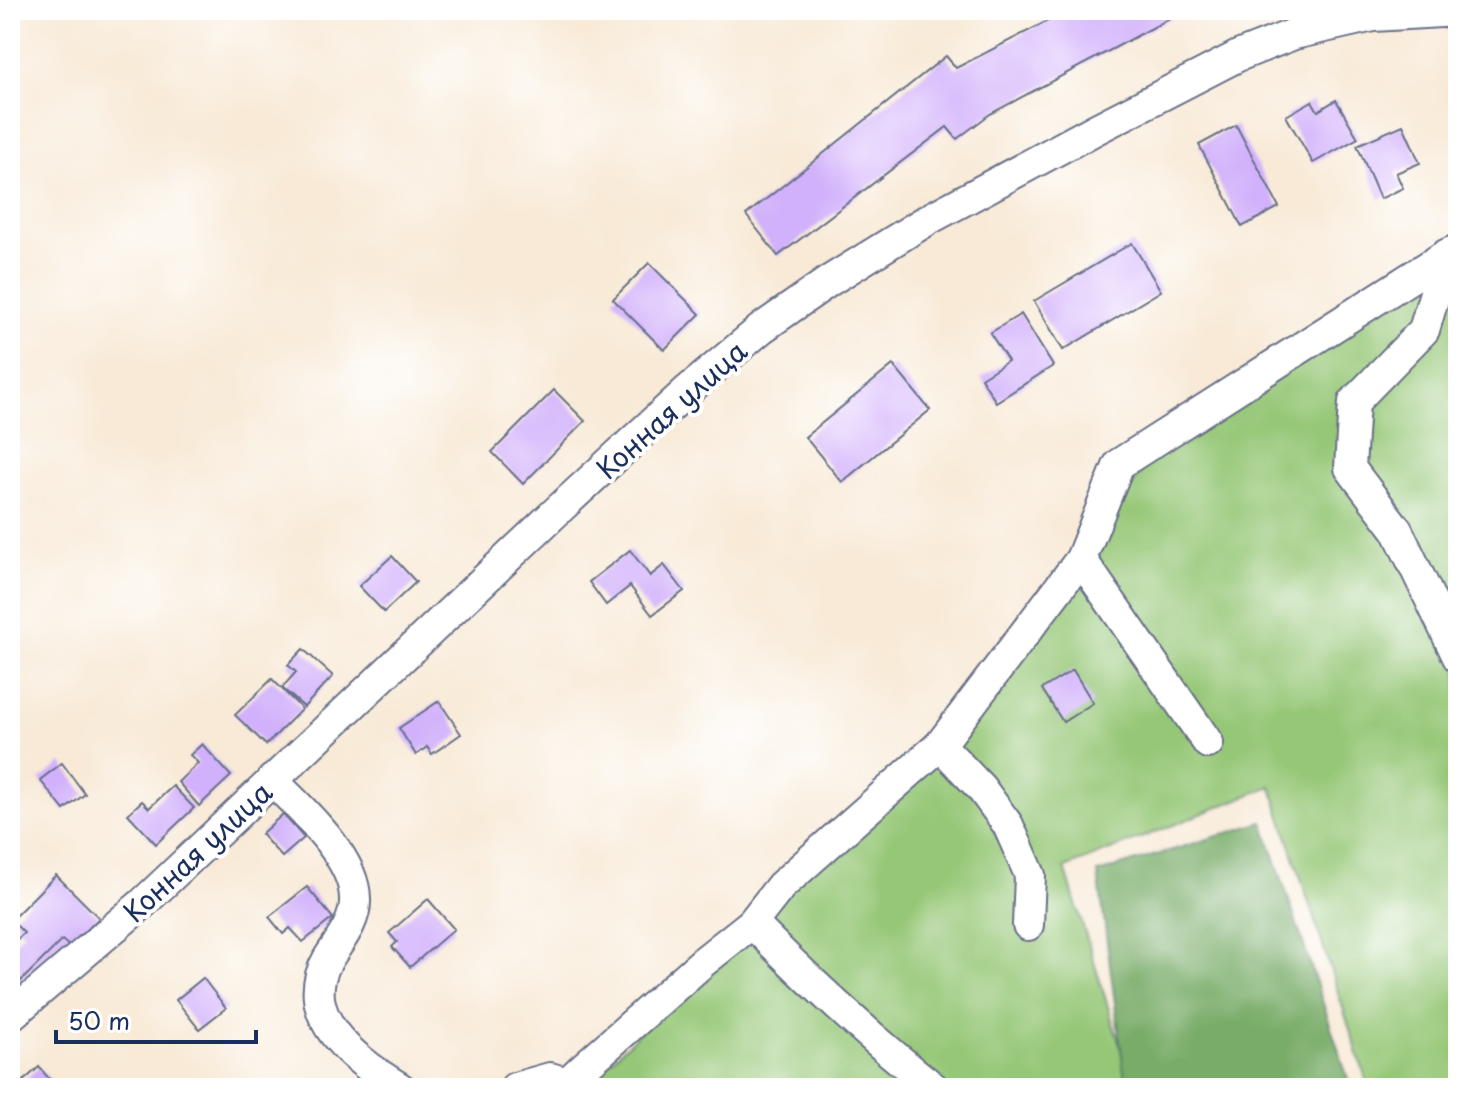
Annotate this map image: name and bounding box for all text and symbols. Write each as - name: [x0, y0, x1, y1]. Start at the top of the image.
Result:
- street label: Конная улица: [586, 329, 756, 489]
- street label: Конная улица: [113, 770, 281, 932]
- scale bar: [56, 994, 256, 1044]
- text: 50 m: [68, 1002, 130, 1038]

